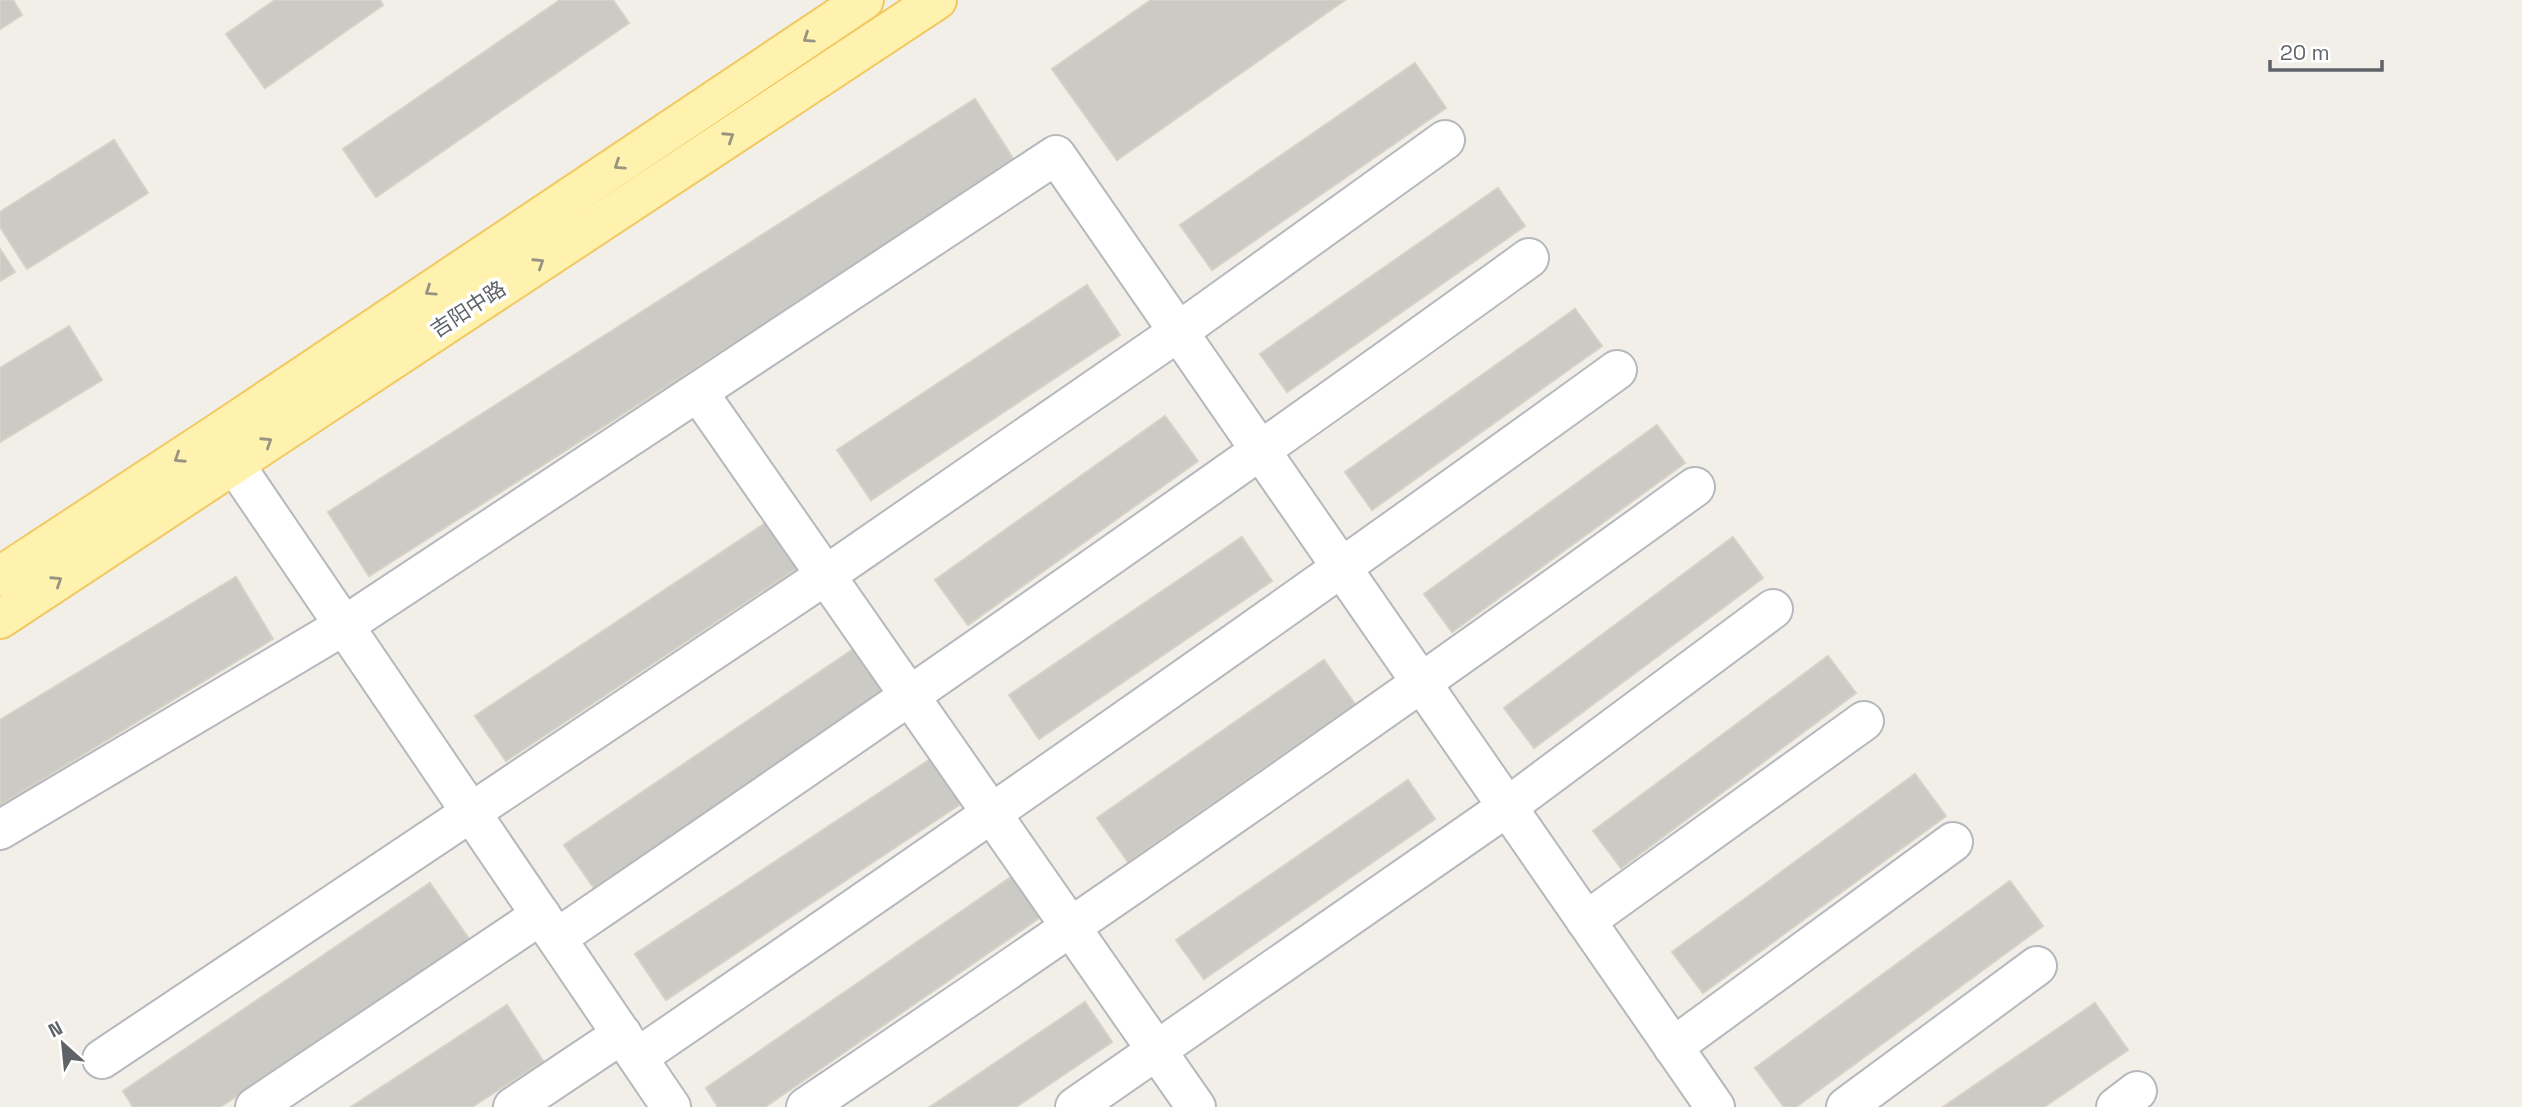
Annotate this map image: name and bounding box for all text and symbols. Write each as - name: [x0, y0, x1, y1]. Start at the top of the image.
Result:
- scale bar: [2270, 28, 2382, 72]
- one-way arrow: [803, 30, 816, 42]
- text: 20 m: [2280, 39, 2330, 66]
- one-way arrow: [721, 133, 734, 146]
- one-way arrow: [614, 156, 627, 169]
- one-way arrow: [531, 258, 544, 271]
- street label: 吉阳中路: [425, 275, 511, 343]
- one-way arrow: [425, 283, 438, 295]
- one-way arrow: [259, 438, 272, 450]
- one-way arrow: [174, 450, 187, 463]
- one-way arrow: [49, 577, 62, 589]
- north arrow: [28, 1009, 98, 1079]
- text: N: [44, 1015, 67, 1043]

